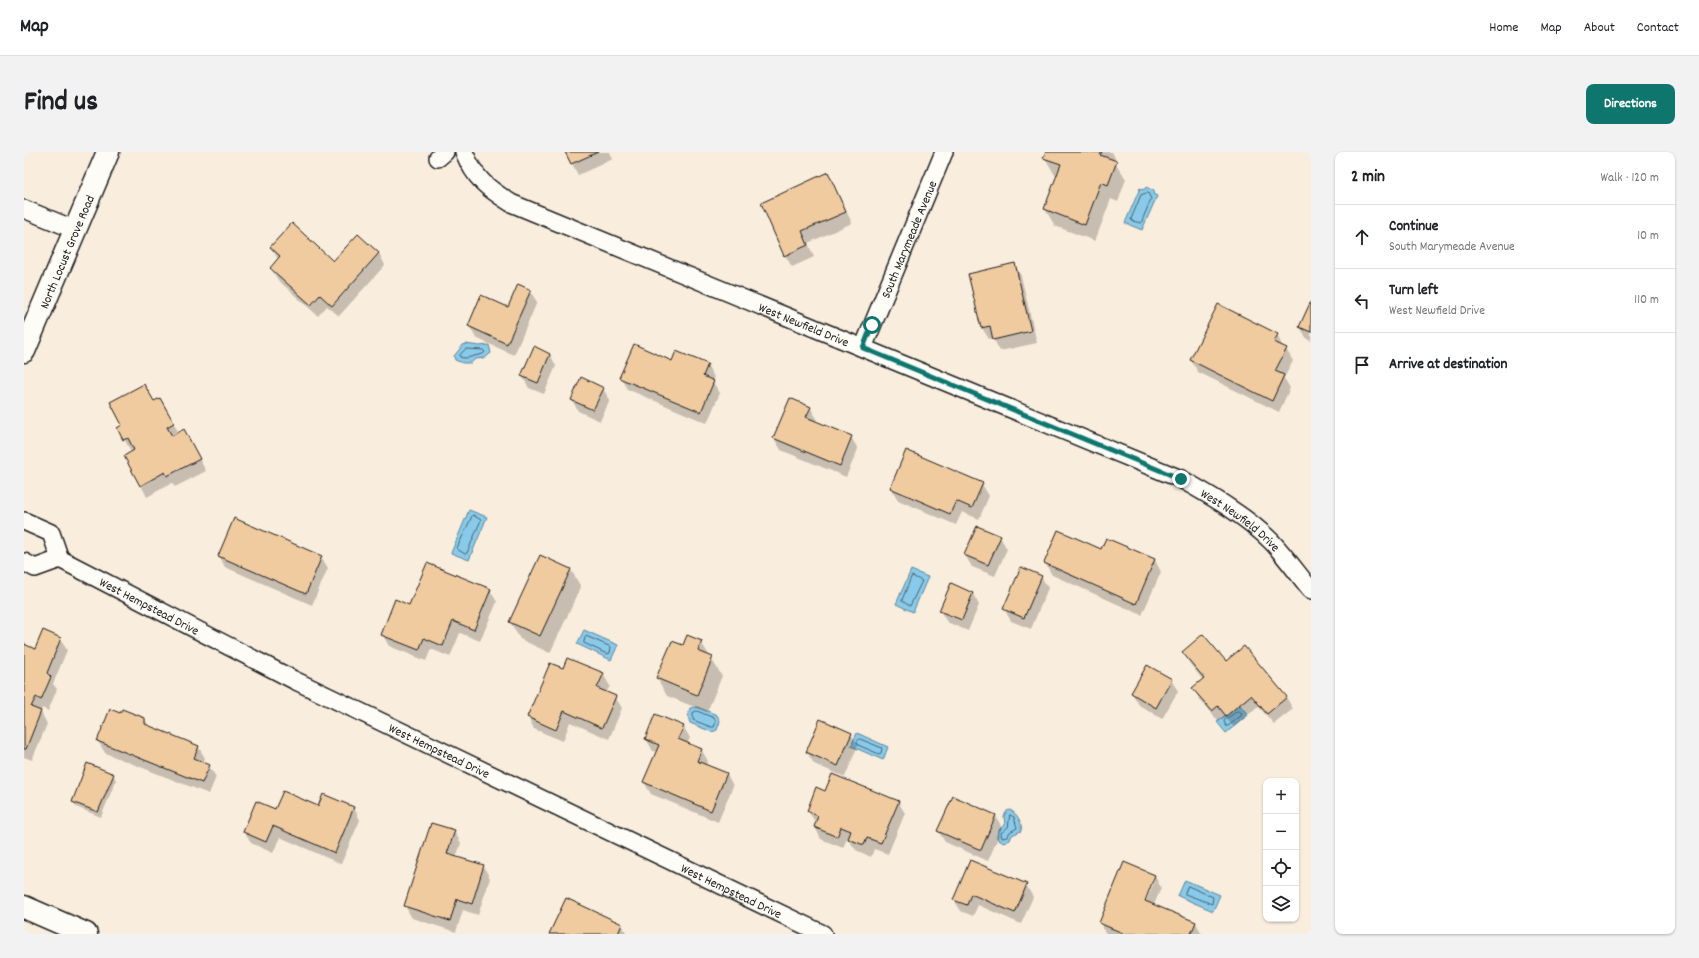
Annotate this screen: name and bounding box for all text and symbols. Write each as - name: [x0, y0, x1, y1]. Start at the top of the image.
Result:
- text: Map: [20, 14, 49, 41]
- text: Home: [1489, 18, 1518, 38]
- text: Map: [1540, 18, 1562, 38]
- text: About: [1584, 18, 1615, 38]
- text: Contact: [1637, 18, 1679, 38]
- text: Find us: [24, 84, 98, 124]
- button: Directions: [1586, 84, 1675, 124]
- text: 2 min: [1351, 166, 1385, 190]
- text: Walk · 120 m: [1601, 169, 1659, 188]
- street label: South Marymeade Avenue: [878, 178, 943, 302]
- street label: North Locust Grove Road: [36, 193, 101, 312]
- text: Continue: [1389, 216, 1438, 238]
- icon: ahead: [1351, 226, 1373, 248]
- text: 10 m: [1637, 227, 1659, 246]
- text: South Marymeade Avenue: [1389, 238, 1515, 257]
- text: Turn left: [1389, 280, 1438, 302]
- icon: left: [1351, 290, 1373, 312]
- text: 110 m: [1634, 291, 1659, 310]
- street label: West Newfield Drive: [755, 299, 852, 353]
- text: West Newfield Drive: [1389, 302, 1485, 321]
- route start: [863, 316, 881, 334]
- icon: arrive: [1351, 354, 1373, 376]
- text: Arrive at destination: [1389, 354, 1507, 376]
- route end: [1172, 470, 1190, 488]
- street label: West Newfield Drive: [1196, 485, 1284, 557]
- street label: West Hempstead Drive: [95, 574, 202, 641]
- street label: West Hempstead Drive: [385, 720, 493, 785]
- map controls: [1263, 778, 1299, 922]
- button: +: [1263, 778, 1299, 814]
- button: −: [1263, 814, 1299, 850]
- button: locate: [1263, 850, 1299, 886]
- street label: West Hempstead Drive: [677, 860, 785, 925]
- button: layers: [1263, 886, 1299, 922]

